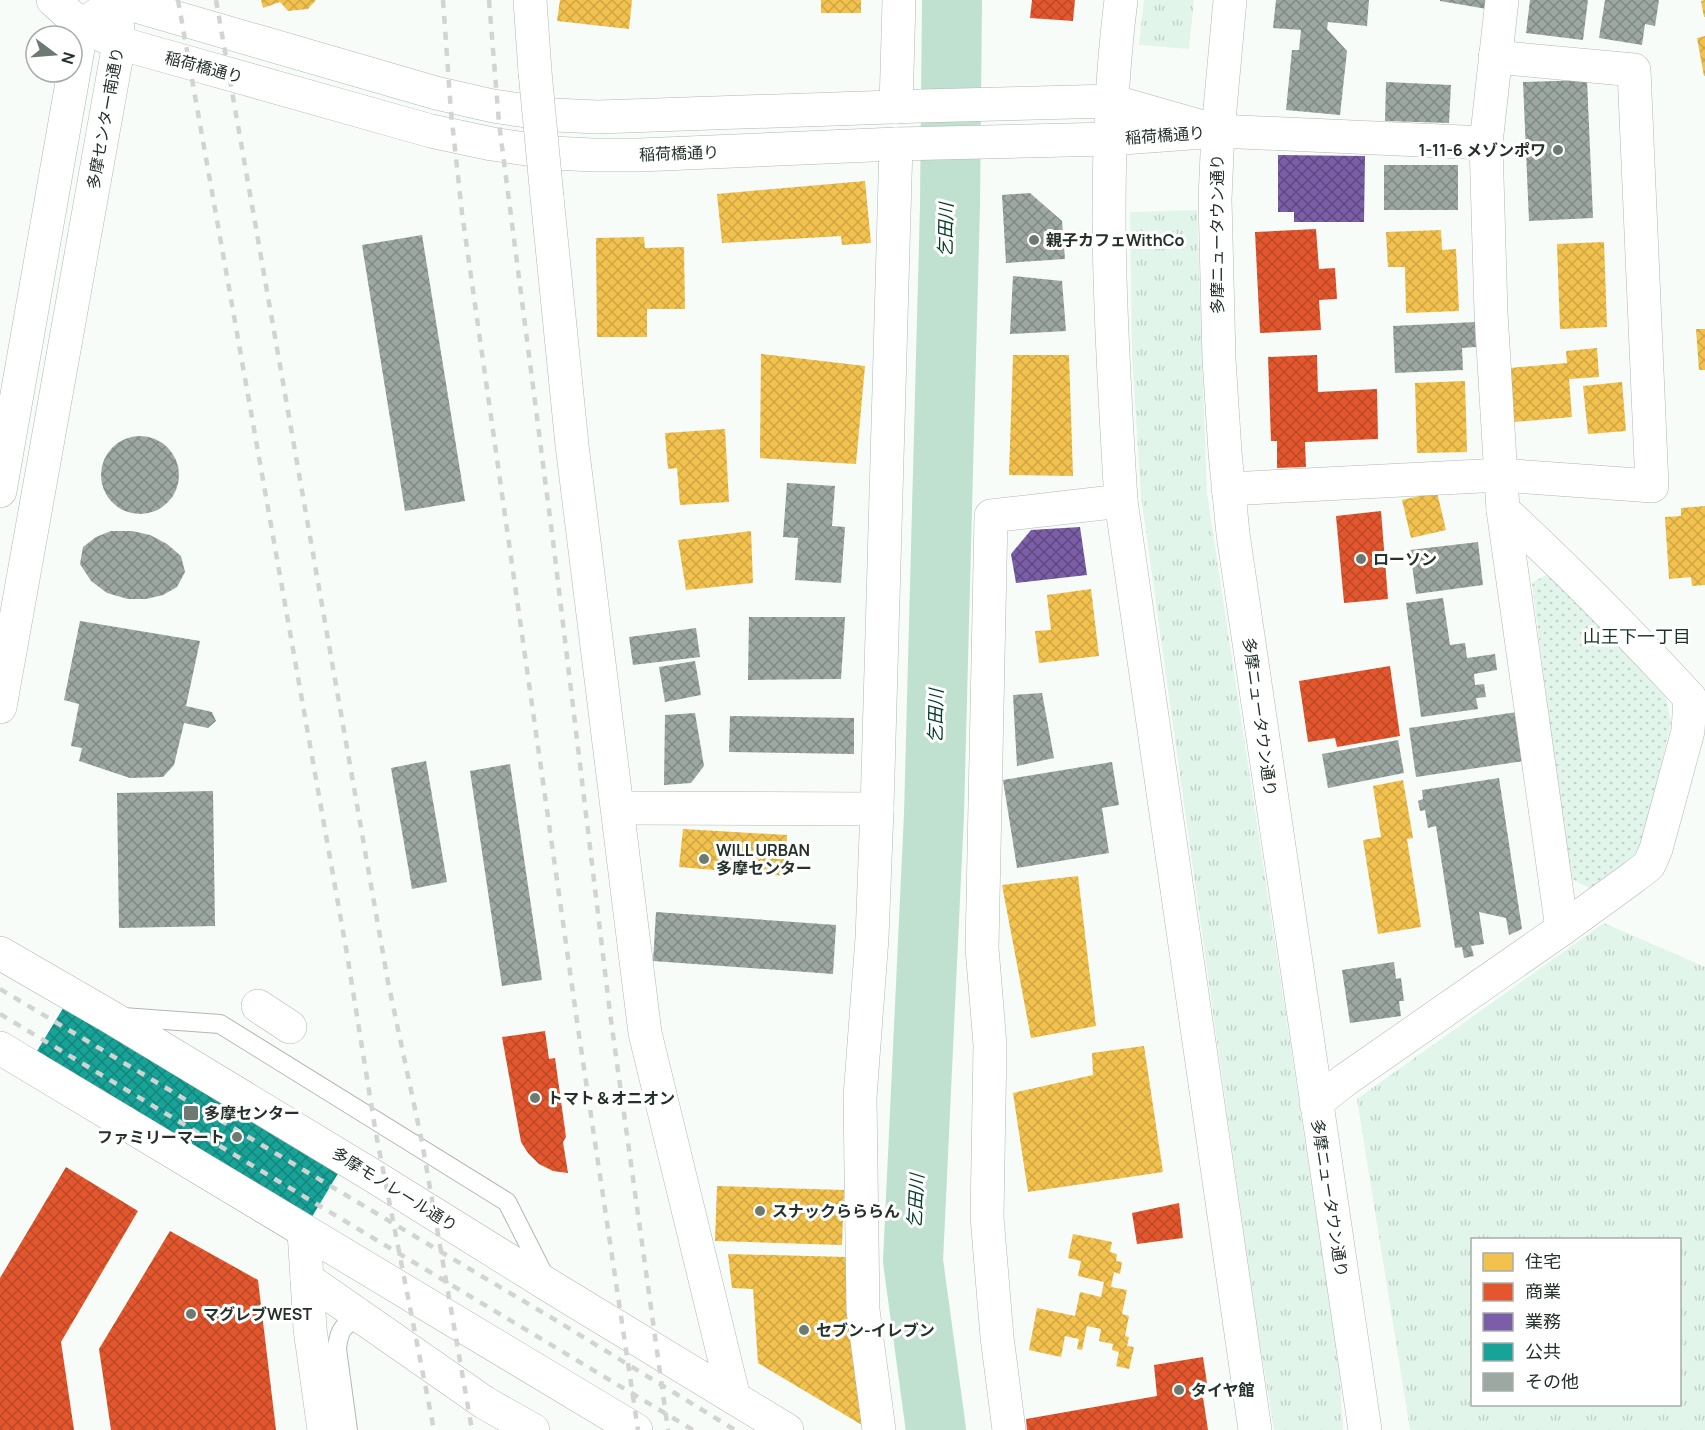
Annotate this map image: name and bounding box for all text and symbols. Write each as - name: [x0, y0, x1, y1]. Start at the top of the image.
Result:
- north arrow: [24, 24, 84, 84]
- street label: 多摩センター南通り: [82, 45, 128, 191]
- street label: 稲荷橋通り: [163, 46, 245, 88]
- text: N: [56, 50, 81, 67]
- street label: 稲荷橋通り: [1124, 121, 1206, 149]
- place label: 1-11-6 メゾンポワ: [1418, 139, 1546, 161]
- street label: 稲荷橋通り: [639, 141, 719, 165]
- marker: 1-11-6 メゾンポワ: [1551, 143, 1565, 157]
- street label: 多摩ニュータウン通り: [1206, 154, 1228, 314]
- water label: 乞田川: [933, 201, 958, 257]
- place label: 親子カフェWithCo: [1046, 229, 1185, 251]
- marker: 親子カフェWithCo: [1027, 233, 1041, 247]
- place label: ローソン: [1373, 548, 1437, 570]
- marker: ローソン: [1354, 552, 1368, 566]
- district label: 山王下一丁目: [1583, 624, 1691, 648]
- street label: 多摩ニュータウン通り: [1238, 636, 1282, 798]
- water label: 乞田川: [923, 687, 948, 743]
- place label: WILL URBAN 多摩センター: [716, 839, 812, 879]
- marker: WILL URBAN 多摩センター: [697, 852, 711, 866]
- place label: トマト＆オニオン: [547, 1087, 675, 1109]
- marker: トマト＆オニオン: [528, 1091, 542, 1105]
- place label: 多摩センター: [204, 1102, 300, 1124]
- marker: 多摩センター: [182, 1104, 200, 1122]
- street label: 多摩ニュータウン通り: [1307, 1117, 1353, 1279]
- place label: ファミリーマート: [97, 1126, 225, 1148]
- marker: ファミリーマート: [230, 1130, 244, 1144]
- street label: 多摩モノレール通り: [328, 1142, 462, 1236]
- water label: 乞田川: [902, 1171, 929, 1229]
- place label: スナックらららん: [772, 1200, 900, 1222]
- marker: スナックらららん: [753, 1204, 767, 1218]
- legend: [1471, 1238, 1681, 1406]
- text: 住宅: [1525, 1249, 1561, 1273]
- text: 商業: [1525, 1279, 1561, 1303]
- place label: マグレブWEST: [203, 1303, 312, 1325]
- marker: マグレブWEST: [184, 1307, 198, 1321]
- text: 業務: [1525, 1309, 1561, 1333]
- place label: セブン-イレブン: [816, 1319, 935, 1341]
- marker: セブン-イレブン: [797, 1323, 811, 1337]
- text: 公共: [1525, 1339, 1561, 1363]
- text: その他: [1525, 1369, 1579, 1393]
- place label: タイヤ館: [1191, 1379, 1255, 1401]
- marker: タイヤ館: [1172, 1383, 1186, 1397]

